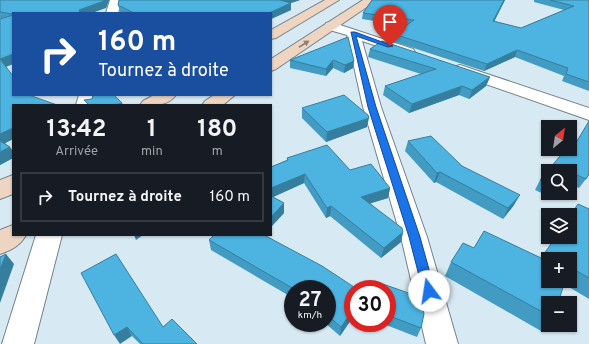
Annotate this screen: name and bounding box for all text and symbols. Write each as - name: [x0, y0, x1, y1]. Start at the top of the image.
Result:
- pin: [373, 5, 407, 46]
- icon: arrive: [379, 11, 401, 33]
- text: 160 m: [98, 25, 176, 61]
- icon: right: [32, 28, 84, 80]
- one-way arrow: [298, 40, 309, 48]
- text: Tournez à droite: [98, 60, 229, 83]
- text: 13:42: [47, 115, 107, 145]
- text: 1: [147, 115, 157, 145]
- text: 180: [197, 115, 237, 145]
- north arrow: [541, 120, 577, 156]
- map controls: [541, 120, 577, 332]
- text: Arrivée: [55, 144, 98, 160]
- text: min: [141, 144, 163, 160]
- text: m: [212, 144, 223, 160]
- button: search: [541, 164, 577, 200]
- icon: right: [34, 186, 56, 208]
- text: Tournez à droite: [68, 188, 182, 207]
- text: 160 m: [210, 188, 250, 207]
- button: layers: [541, 208, 577, 244]
- button: +: [541, 252, 577, 288]
- position arrow: [408, 270, 450, 312]
- speed limit sign: 30: [344, 280, 396, 332]
- text: 27: [299, 288, 321, 314]
- button: −: [541, 296, 577, 332]
- text: km/h: [298, 309, 322, 322]

